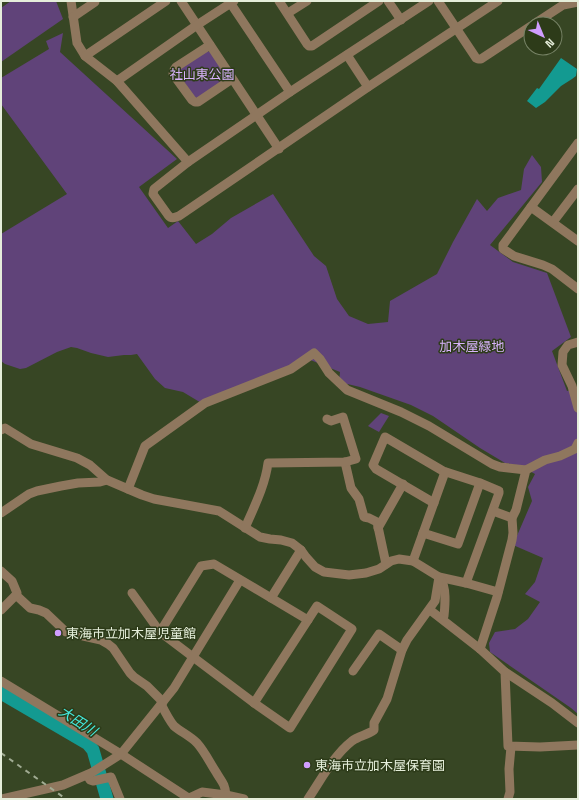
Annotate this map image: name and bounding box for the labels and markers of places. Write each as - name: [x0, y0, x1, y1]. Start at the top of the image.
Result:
- place label: 東海市立加木屋児童館: [66, 625, 196, 642]
- marker: 東海市立加木屋児童館: [53, 628, 63, 638]
- place label: 東海市立加木屋保育園: [315, 757, 445, 774]
- marker: 東海市立加木屋保育園: [302, 760, 312, 770]

